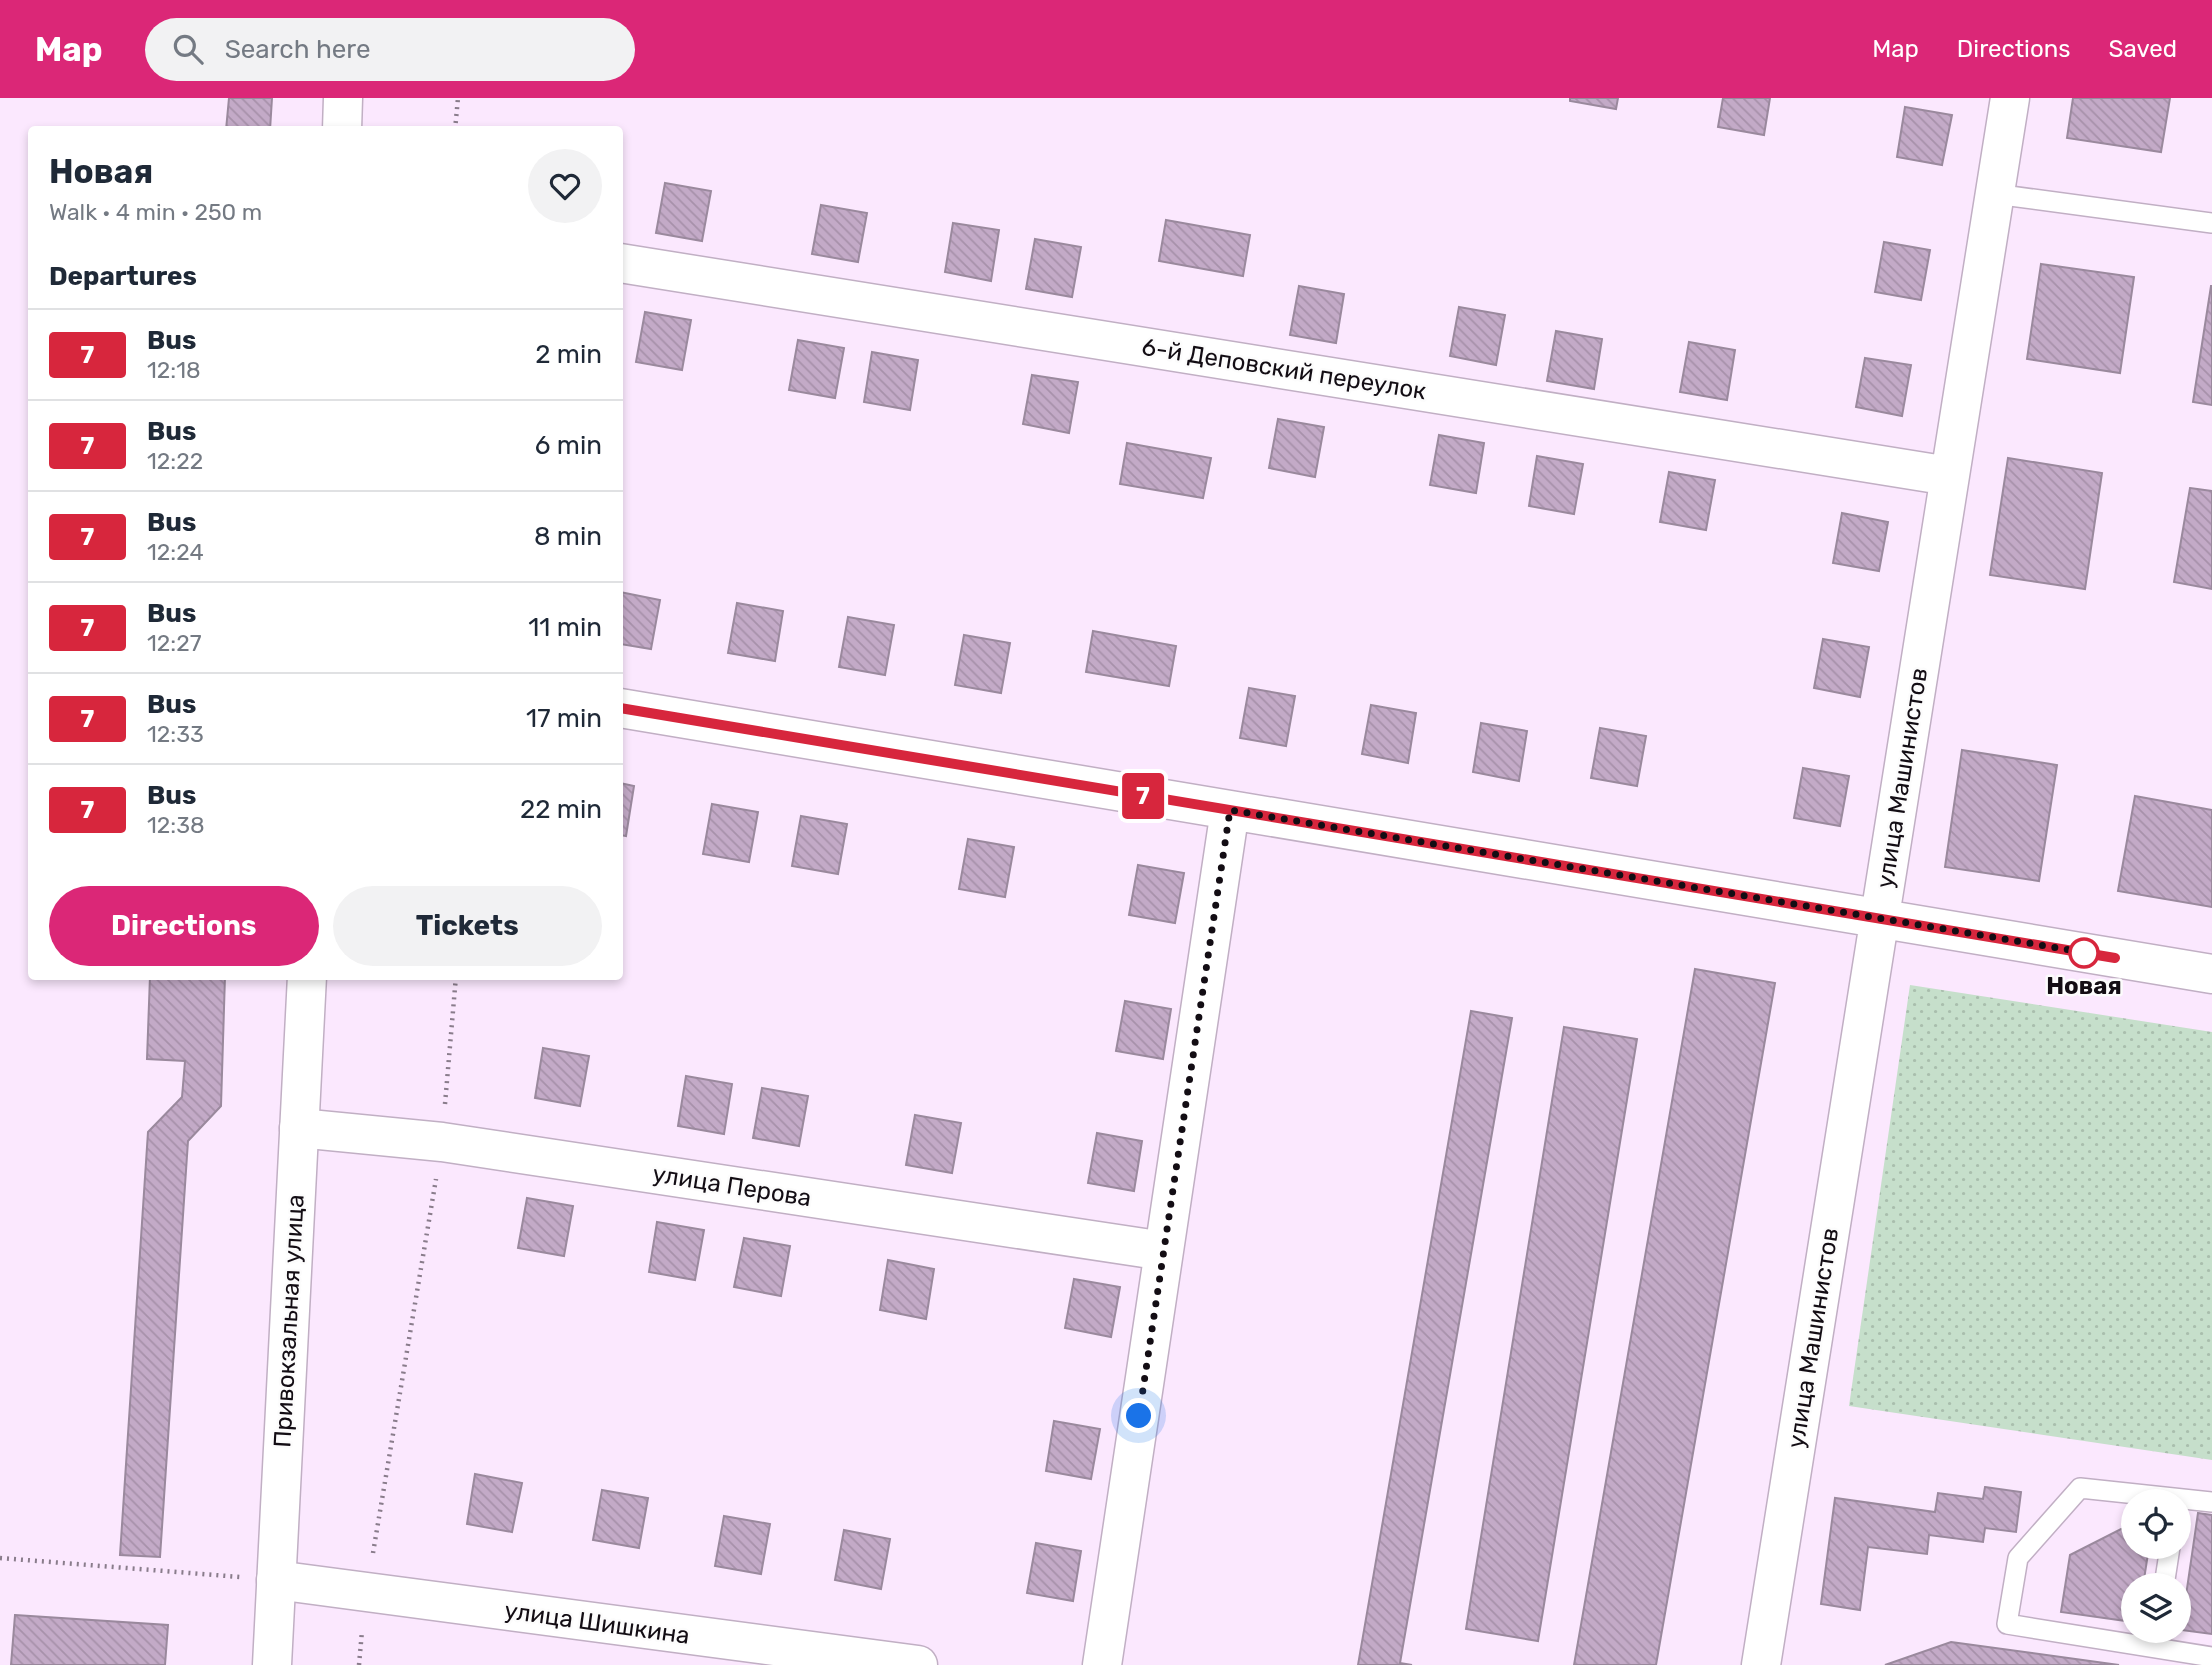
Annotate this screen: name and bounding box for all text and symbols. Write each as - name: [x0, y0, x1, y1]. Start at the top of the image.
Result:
- search box: [145, 18, 635, 81]
- text: Map: [35, 30, 103, 69]
- icon: search: [169, 30, 207, 68]
- text: Search here: [225, 34, 370, 65]
- text: Map: [1872, 35, 1919, 63]
- text: Directions: [1957, 35, 2070, 63]
- text: Saved: [2108, 35, 2177, 63]
- button: heart: [528, 149, 602, 223]
- text: Новая: [49, 152, 153, 191]
- text: Walk · 4 min · 250 m: [49, 198, 262, 226]
- text: Departures: [49, 261, 197, 292]
- text: Bus: [147, 325, 196, 356]
- street label: 6-й Деповский переулок: [1140, 333, 1428, 405]
- text: 2 min: [535, 339, 602, 370]
- text: 7: [81, 341, 94, 369]
- text: 12:18: [147, 356, 201, 384]
- text: Bus: [147, 416, 196, 447]
- text: 6 min: [535, 430, 602, 461]
- text: 7: [81, 432, 94, 460]
- text: 12:22: [147, 447, 203, 475]
- text: Bus: [147, 507, 196, 538]
- text: 8 min: [534, 521, 602, 552]
- text: 7: [81, 523, 94, 551]
- text: 12:24: [147, 538, 204, 566]
- text: Bus: [147, 598, 196, 629]
- text: 11 min: [528, 612, 602, 643]
- text: 7: [81, 614, 94, 642]
- text: 12:27: [147, 629, 202, 657]
- street label: улица Машинистов: [1871, 666, 1933, 890]
- text: Bus: [147, 689, 196, 720]
- text: 17 min: [526, 703, 602, 734]
- text: 7: [81, 705, 94, 733]
- text: 12:33: [147, 720, 204, 748]
- line badge: 7: [1120, 773, 1166, 819]
- text: Bus: [147, 780, 196, 811]
- text: 7: [1136, 782, 1150, 810]
- text: 22 min: [520, 794, 602, 825]
- text: 7: [81, 796, 94, 824]
- text: 12:38: [147, 811, 205, 839]
- button: Directions: [49, 886, 319, 966]
- button: Tickets: [333, 886, 602, 966]
- marker: Новая: [2069, 938, 2099, 968]
- place label: Новая: [2046, 972, 2122, 1000]
- street label: улица Перова: [651, 1160, 813, 1212]
- street label: Привокзальная улица: [268, 1194, 310, 1448]
- street label: улица Машинистов: [1782, 1226, 1844, 1450]
- your location: [1121, 1398, 1156, 1433]
- map controls: [2121, 1489, 2191, 1643]
- button: locate: [2121, 1489, 2191, 1559]
- button: layers: [2121, 1573, 2191, 1643]
- street label: улица Шишкина: [503, 1596, 691, 1650]

